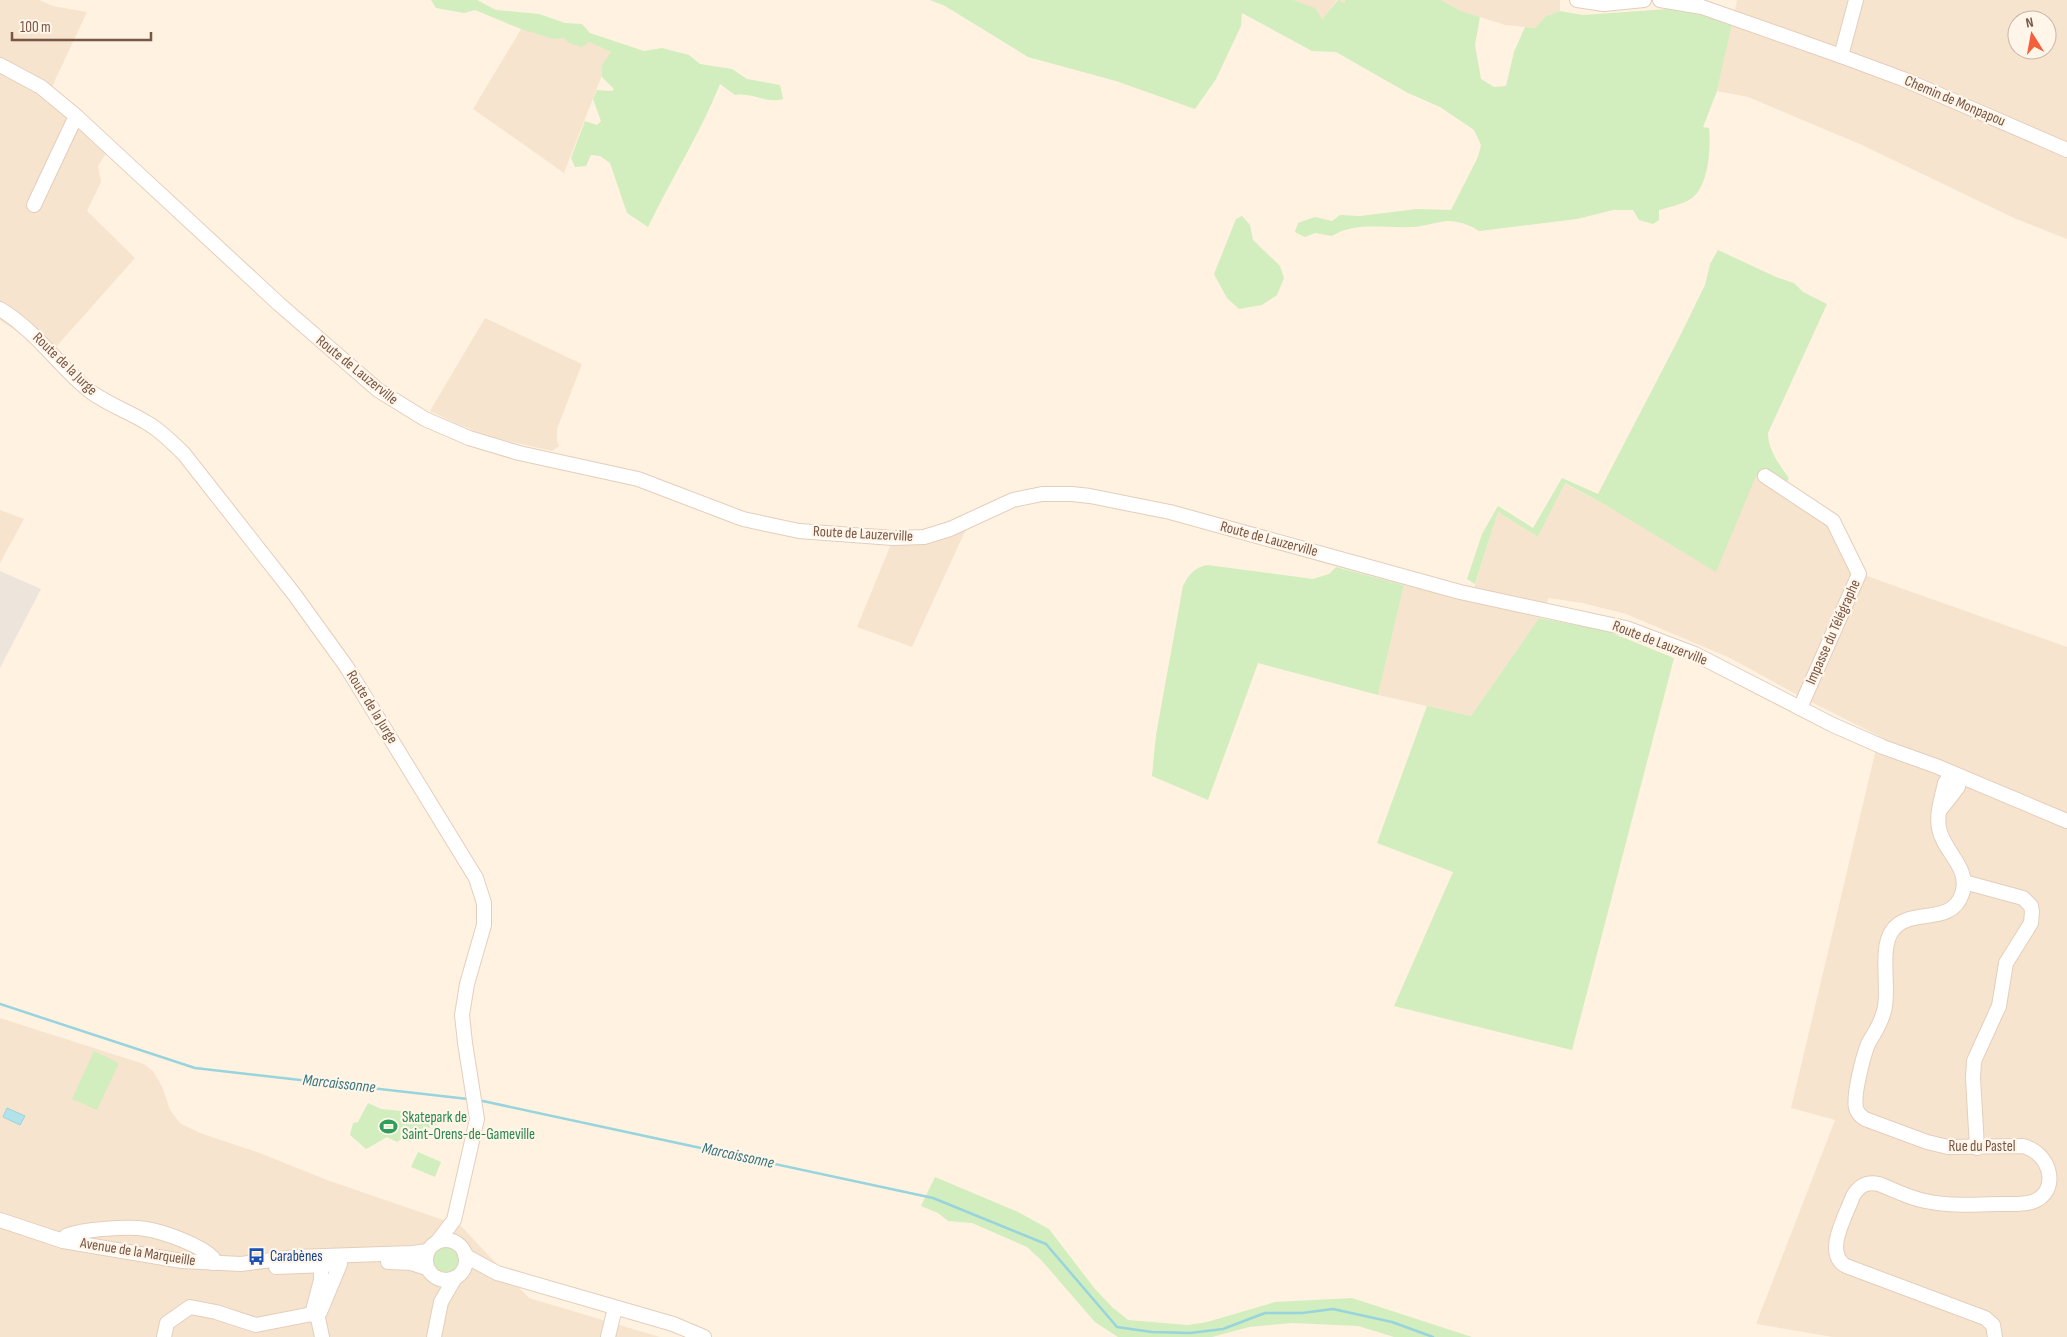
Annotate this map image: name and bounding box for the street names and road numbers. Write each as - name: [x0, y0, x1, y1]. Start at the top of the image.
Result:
- street label: Chemin de Monpapou: [1902, 71, 2008, 131]
- street label: Route de la Jurge: [29, 328, 101, 400]
- street label: Route de Lauzerville: [312, 331, 402, 409]
- street label: Route de Lauzerville: [1218, 517, 1320, 561]
- street label: Route de Lauzerville: [812, 522, 914, 546]
- street label: Impasse du Télégraphe: [1801, 577, 1865, 687]
- street label: Route de Lauzerville: [1610, 616, 1710, 670]
- street label: Route de la Jurge: [342, 667, 402, 747]
- street label: Rue du Pastel: [1948, 1137, 2016, 1156]
- street label: Avenue de la Marqueille: [78, 1233, 197, 1270]

